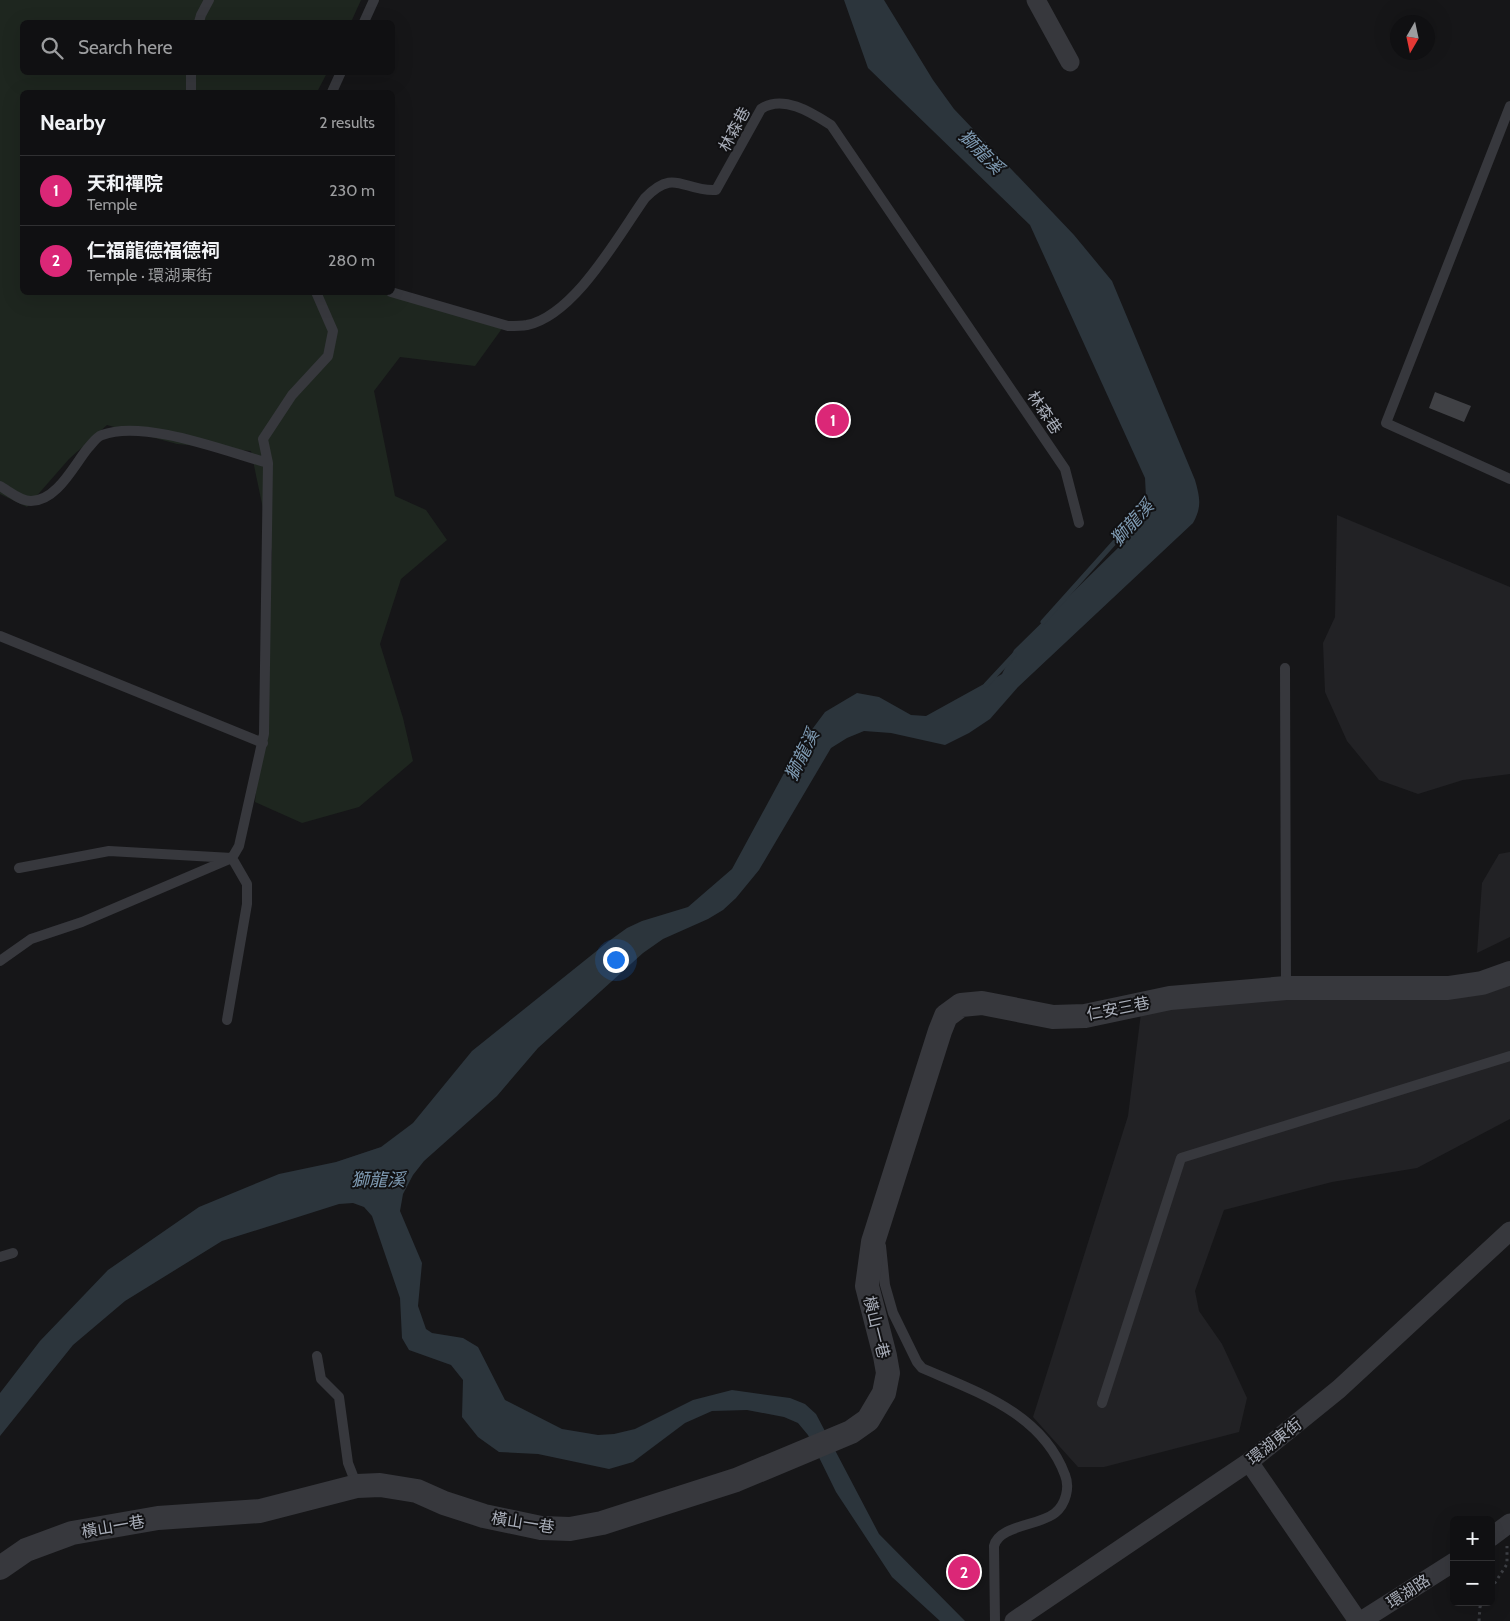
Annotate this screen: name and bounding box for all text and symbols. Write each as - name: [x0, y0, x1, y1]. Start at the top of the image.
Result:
- north arrow: [1390, 15, 1435, 60]
- search box: [20, 20, 395, 75]
- icon: search: [38, 34, 66, 62]
- text: Search here: [78, 36, 172, 59]
- street label: 林森巷: [715, 104, 754, 155]
- text: Nearby: [40, 110, 106, 135]
- text: 2 results: [319, 113, 375, 132]
- water label: 獅龍溪: [954, 125, 1010, 181]
- text: 天和禪院: [87, 172, 163, 195]
- text: 1: [53, 181, 59, 200]
- text: 230 m: [329, 181, 375, 200]
- text: Temple: [87, 195, 137, 214]
- text: 仁福龍德福德祠: [87, 239, 220, 262]
- text: 2: [52, 251, 60, 270]
- text: 280 m: [328, 251, 375, 270]
- text: Temple · 環湖東街: [87, 266, 212, 285]
- street label: 林森巷: [1023, 387, 1066, 437]
- pin: 1: [817, 401, 849, 439]
- water label: 獅龍溪: [1106, 493, 1160, 550]
- water label: 獅龍溪: [780, 723, 825, 784]
- your location: [603, 947, 629, 973]
- street label: 仁安三巷: [1085, 993, 1151, 1024]
- water label: 獅龍溪: [351, 1169, 408, 1191]
- street label: 橫山一巷: [860, 1294, 893, 1360]
- street label: 環湖東街: [1243, 1414, 1305, 1469]
- street label: 橫山一巷: [490, 1508, 556, 1537]
- street label: 橫山一巷: [80, 1512, 146, 1541]
- map controls: [1450, 1516, 1495, 1606]
- button: +: [1450, 1516, 1495, 1561]
- pin: 2: [948, 1553, 980, 1591]
- button: −: [1450, 1561, 1495, 1606]
- street label: 環湖路: [1383, 1570, 1434, 1612]

